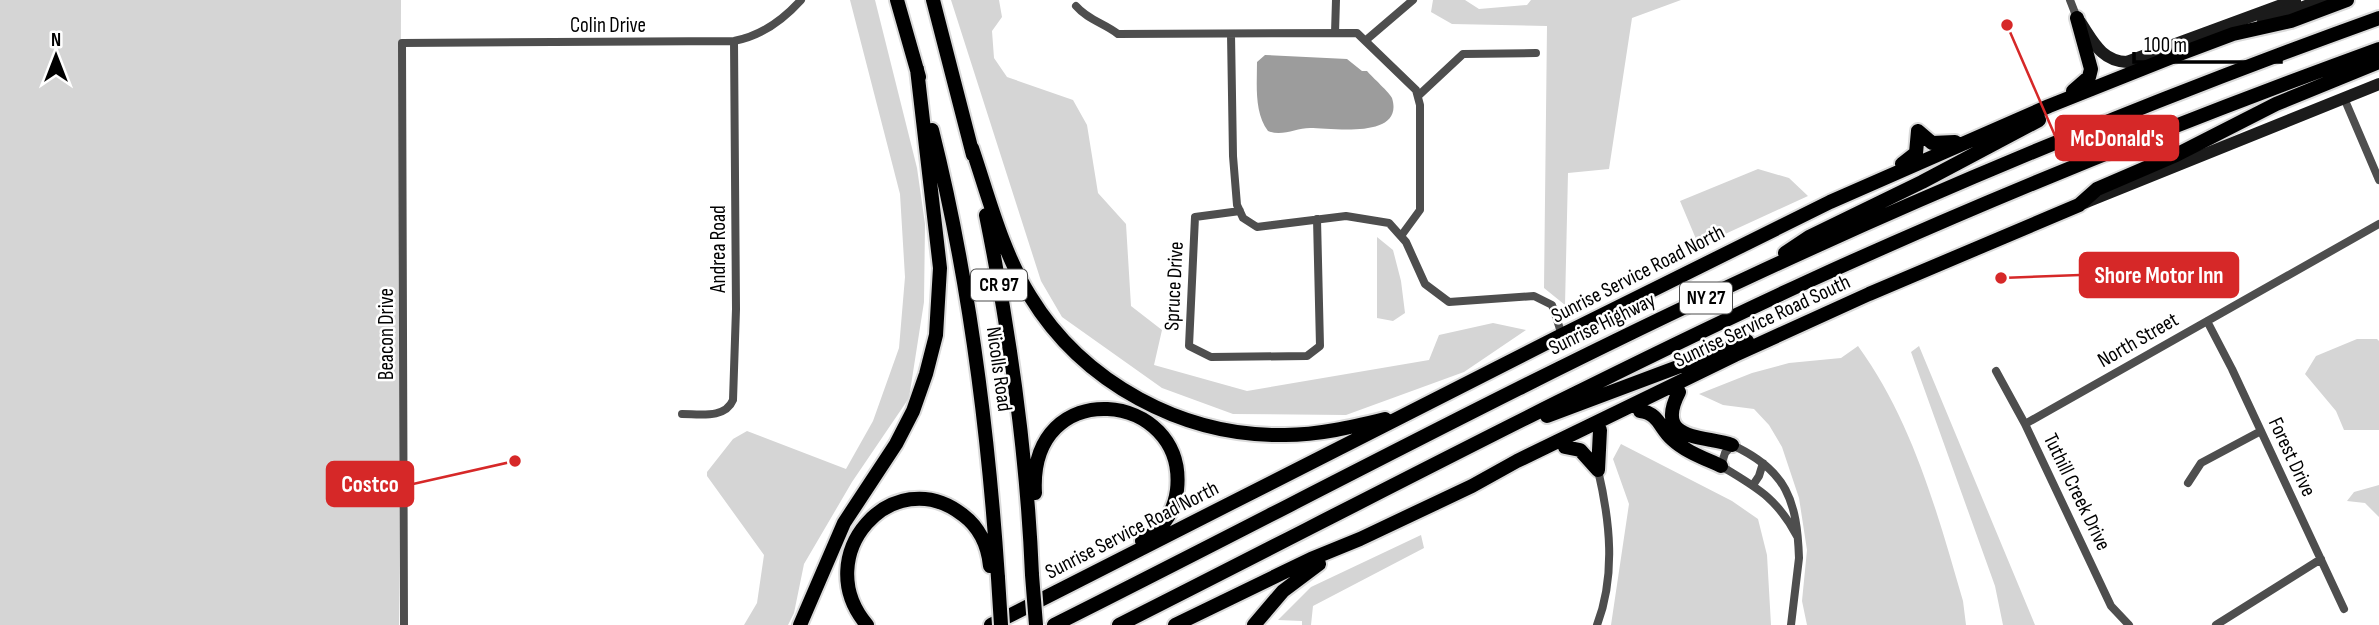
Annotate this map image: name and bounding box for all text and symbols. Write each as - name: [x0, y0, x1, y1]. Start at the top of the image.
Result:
- street label: Colin Drive: [570, 13, 646, 38]
- north arrow: [21, 21, 91, 91]
- scale bar: [2134, 21, 2281, 65]
- text: N: [51, 29, 61, 52]
- text: 100 m: [2144, 33, 2187, 58]
- callout: McDonald's: [2056, 116, 2178, 160]
- text: McDonald's: [2070, 125, 2164, 153]
- street label: Andrea Road: [706, 205, 731, 294]
- street label: Sunrise Service Road North: [1547, 219, 1729, 329]
- street label: Spruce Drive: [1159, 241, 1189, 331]
- callout: Shore Motor Inn: [2080, 253, 2238, 297]
- text: Shore Motor Inn: [2094, 262, 2224, 290]
- street label: Sunrise Service Road South: [1670, 269, 1854, 373]
- road number: CR 97: [971, 270, 1027, 300]
- road number: NY 27: [1680, 282, 1732, 314]
- street label: Sunrise Highway: [1545, 287, 1659, 361]
- street label: Beacon Drive: [374, 288, 399, 380]
- street label: North Street: [2093, 307, 2183, 373]
- street label: Nicolls Road: [981, 325, 1017, 413]
- street label: Forest Drive: [2263, 413, 2321, 501]
- street label: Tuthill Creek Drive: [2038, 429, 2116, 555]
- callout: Costco: [327, 462, 413, 506]
- text: Costco: [341, 471, 399, 499]
- street label: Sunrise Service Road North: [1041, 475, 1223, 585]

